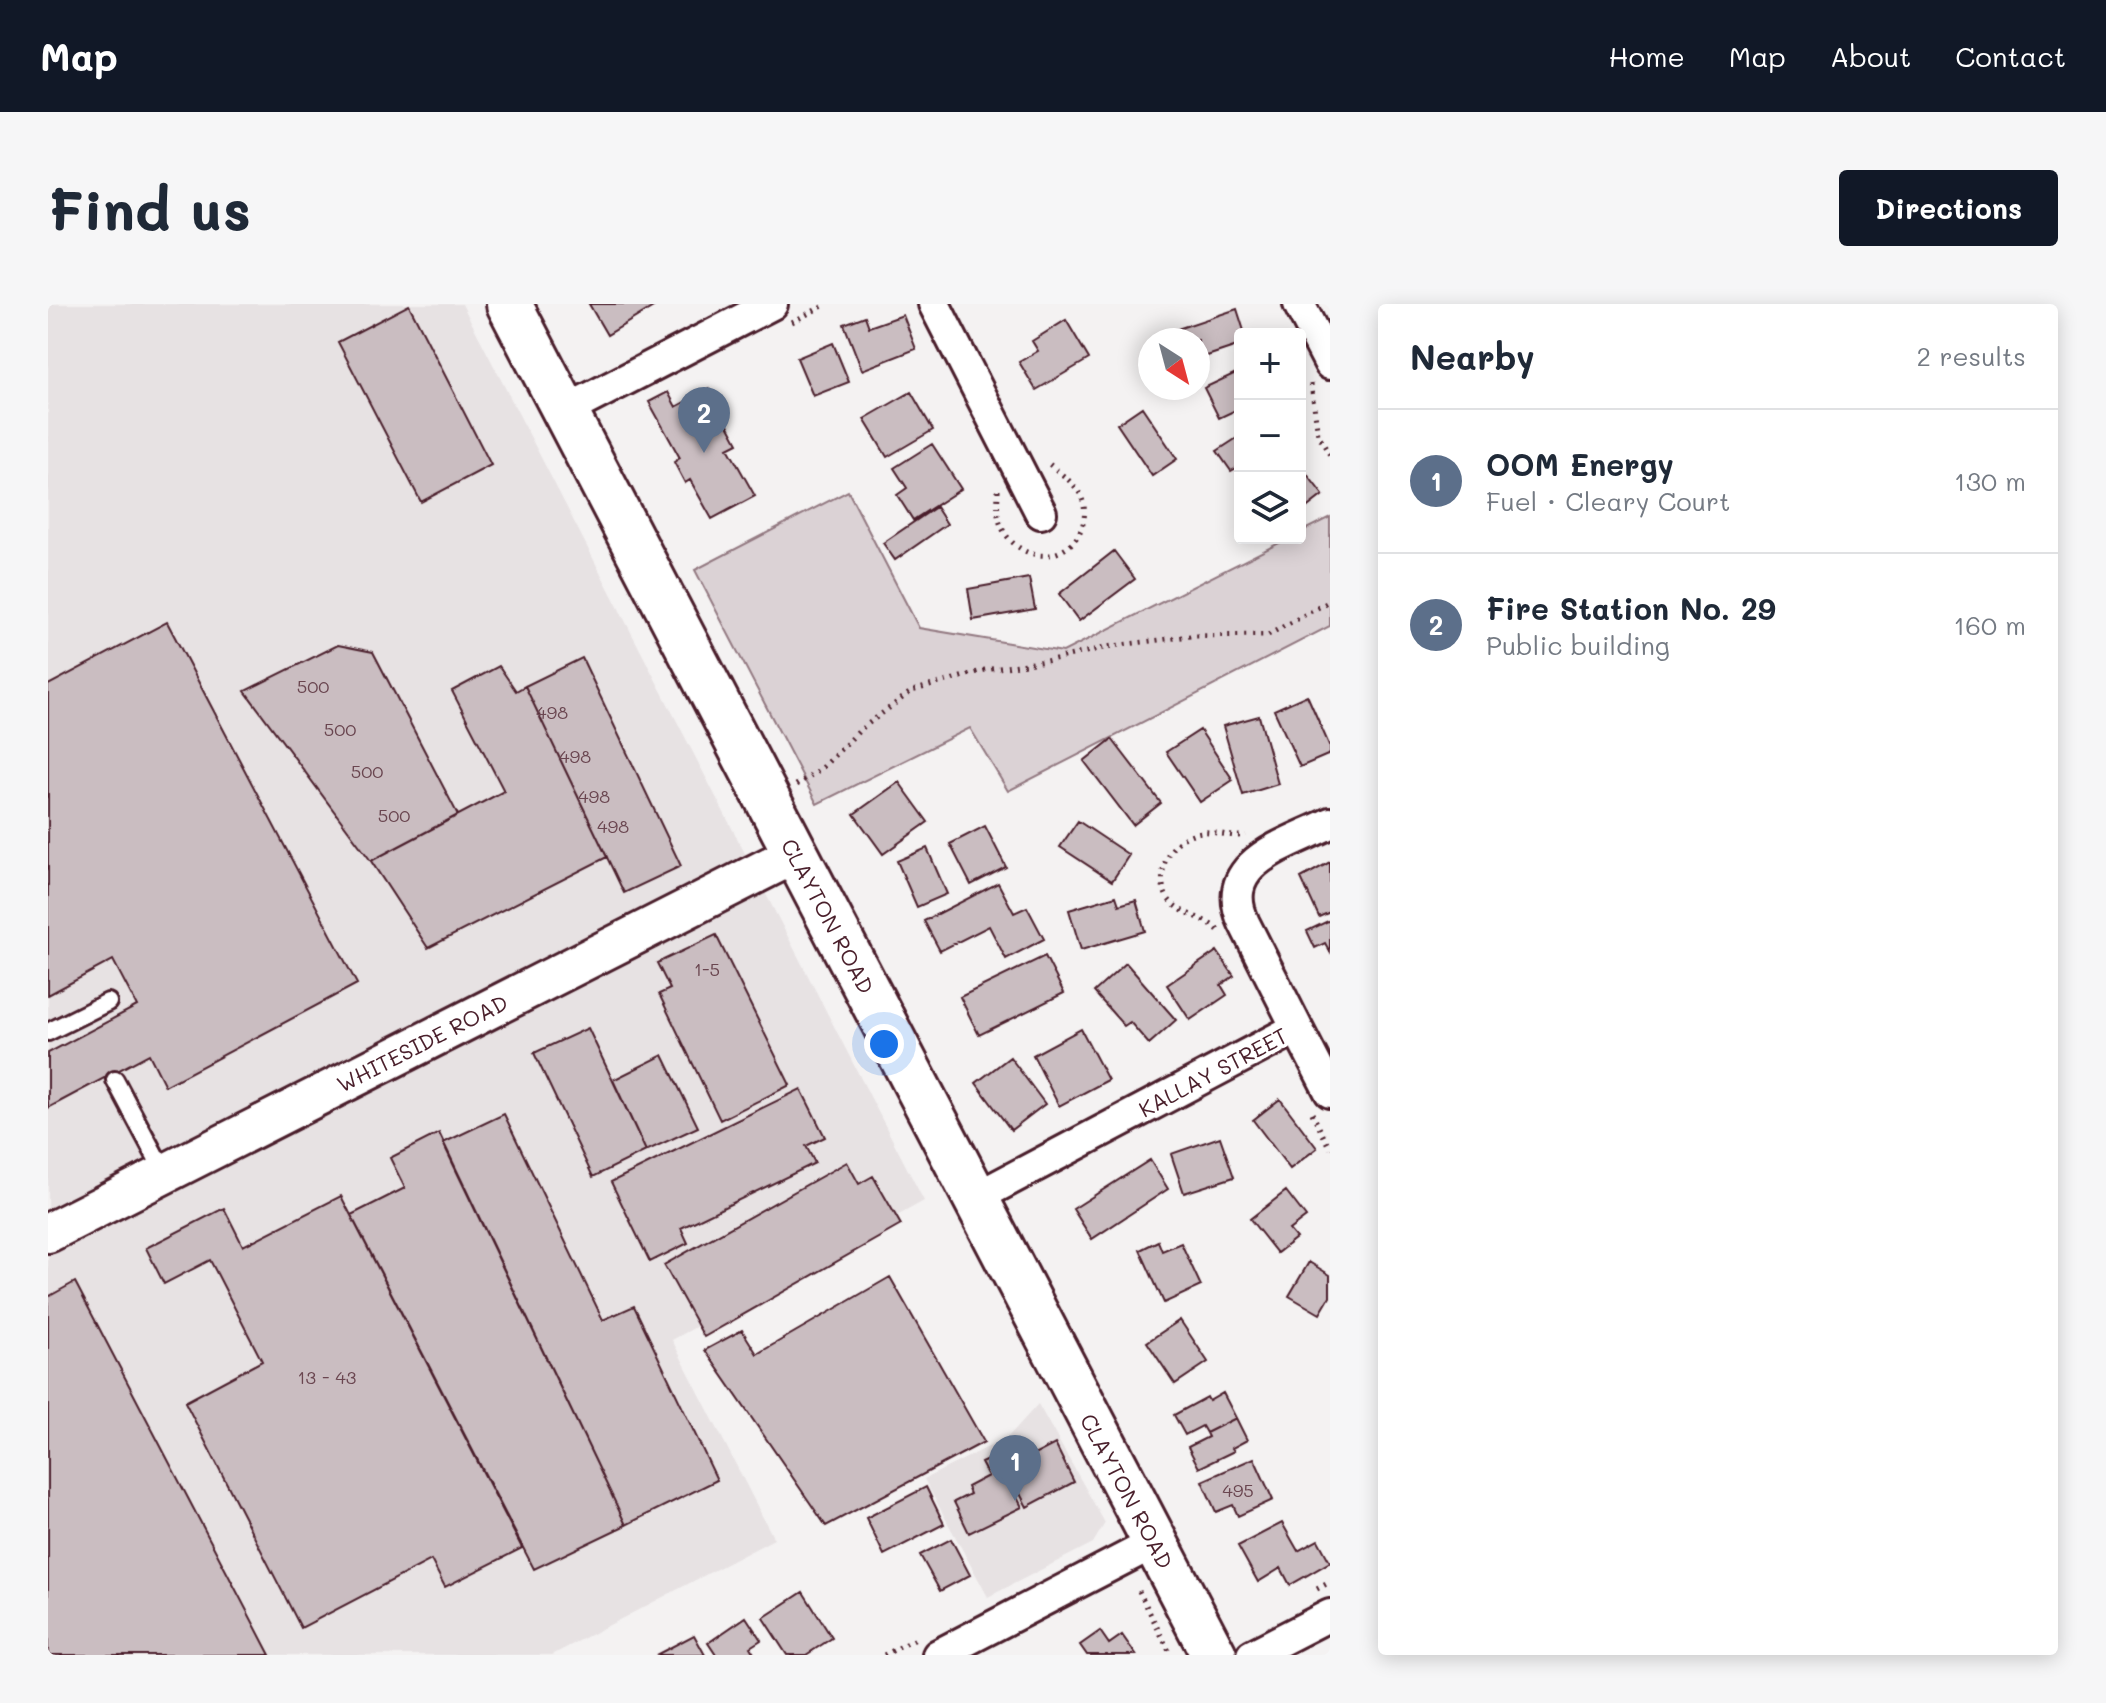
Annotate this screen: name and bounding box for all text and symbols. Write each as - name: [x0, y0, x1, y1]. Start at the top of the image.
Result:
- text: Map: [40, 31, 118, 81]
- text: Home: [1609, 38, 1685, 74]
- text: Map: [1729, 38, 1786, 74]
- text: About: [1830, 38, 1911, 74]
- text: Contact: [1955, 38, 2066, 74]
- button: Directions: [1839, 170, 2058, 246]
- text: Find us: [48, 172, 251, 245]
- north arrow: [1138, 328, 1210, 400]
- map controls: [1234, 328, 1306, 544]
- button: +: [1234, 328, 1306, 400]
- text: Nearby: [1410, 334, 1535, 379]
- text: 2 results: [1917, 339, 2026, 373]
- pin: 2: [678, 387, 730, 453]
- button: −: [1234, 400, 1306, 472]
- text: OOM Energy: [1486, 444, 1674, 484]
- text: 1: [1430, 464, 1442, 498]
- text: 130 m: [1954, 464, 2026, 498]
- button: layers: [1234, 472, 1306, 544]
- text: Fuel · Cleary Court: [1486, 484, 1730, 518]
- text: Fire Station No. 29: [1486, 588, 1776, 628]
- text: 2: [1429, 608, 1443, 642]
- text: 160 m: [1954, 608, 2026, 642]
- text: Public building: [1486, 628, 1670, 662]
- house number: 500: [297, 674, 329, 698]
- house number: 498: [536, 700, 568, 724]
- house number: 500: [324, 717, 356, 741]
- house number: 498: [559, 744, 591, 768]
- house number: 500: [351, 759, 383, 783]
- house number: 498: [578, 784, 610, 808]
- house number: 500: [378, 803, 410, 827]
- house number: 498: [597, 814, 629, 838]
- street label: CLAYTON ROAD: [775, 833, 881, 999]
- house number: 1-5: [694, 957, 720, 981]
- street label: WHITESIDE ROAD: [332, 987, 512, 1099]
- street label: KALLAY STREET: [1134, 1021, 1292, 1123]
- your location: [864, 1024, 904, 1064]
- house number: 13 - 43: [298, 1365, 356, 1389]
- street label: CLAYTON ROAD: [1074, 1408, 1180, 1574]
- pin: 1: [989, 1435, 1041, 1501]
- house number: 495: [1222, 1478, 1254, 1502]

